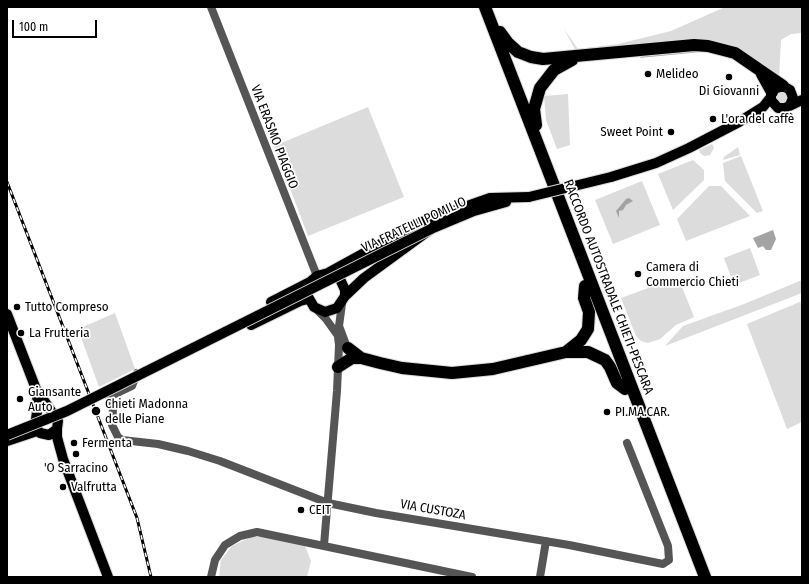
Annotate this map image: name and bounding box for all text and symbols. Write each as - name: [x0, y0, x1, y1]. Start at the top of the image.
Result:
- scale bar: [14, 12, 99, 38]
- text: 100 m: [19, 20, 48, 34]
- place label: Melideo: [656, 66, 699, 82]
- marker: Melideo: [643, 69, 653, 79]
- marker: Di Giovanni: [724, 72, 734, 82]
- street label: VIA ERASMO PIAGGIO: [247, 83, 301, 191]
- place label: Di Giovanni: [699, 83, 759, 99]
- place label: L'ora del caffè: [721, 111, 794, 127]
- marker: L'ora del caffè: [708, 114, 718, 124]
- place label: Sweet Point: [600, 124, 663, 140]
- marker: Sweet Point: [666, 127, 676, 137]
- street label: RACCORDO AUTOSTRADALE CHIETI-PESCARA: [560, 177, 656, 397]
- street label: VIA FRATELLI POMILIO: [359, 194, 469, 256]
- place label: Camera di Commercio Chieti: [646, 259, 739, 290]
- marker: Camera di Commercio Chieti: [633, 269, 643, 279]
- place label: Tutto Compreso: [25, 299, 109, 315]
- marker: Tutto Compreso: [12, 302, 22, 312]
- place label: La Frutteria: [29, 325, 90, 341]
- marker: La Frutteria: [16, 328, 26, 338]
- place label: Giansante Auto: [28, 384, 81, 415]
- marker: Giansante Auto: [15, 394, 25, 404]
- place label: Chieti Madonna delle Piane: [105, 396, 188, 427]
- place label: PI.MA.CAR.: [615, 404, 670, 420]
- marker: Chieti Madonna delle Piane: [90, 405, 102, 417]
- marker: PI.MA.CAR.: [602, 407, 612, 417]
- place label: Fermenta: [82, 435, 132, 451]
- marker: Fermenta: [69, 438, 79, 448]
- marker: 'O Sarracino: [71, 449, 81, 459]
- place label: 'O Sarracino: [44, 460, 108, 476]
- place label: Valfrutta: [71, 479, 117, 495]
- marker: Valfrutta: [58, 482, 68, 492]
- street label: VIA CUSTOZA: [399, 497, 467, 523]
- place label: CEIT: [309, 502, 331, 518]
- marker: CEIT: [296, 505, 306, 515]

